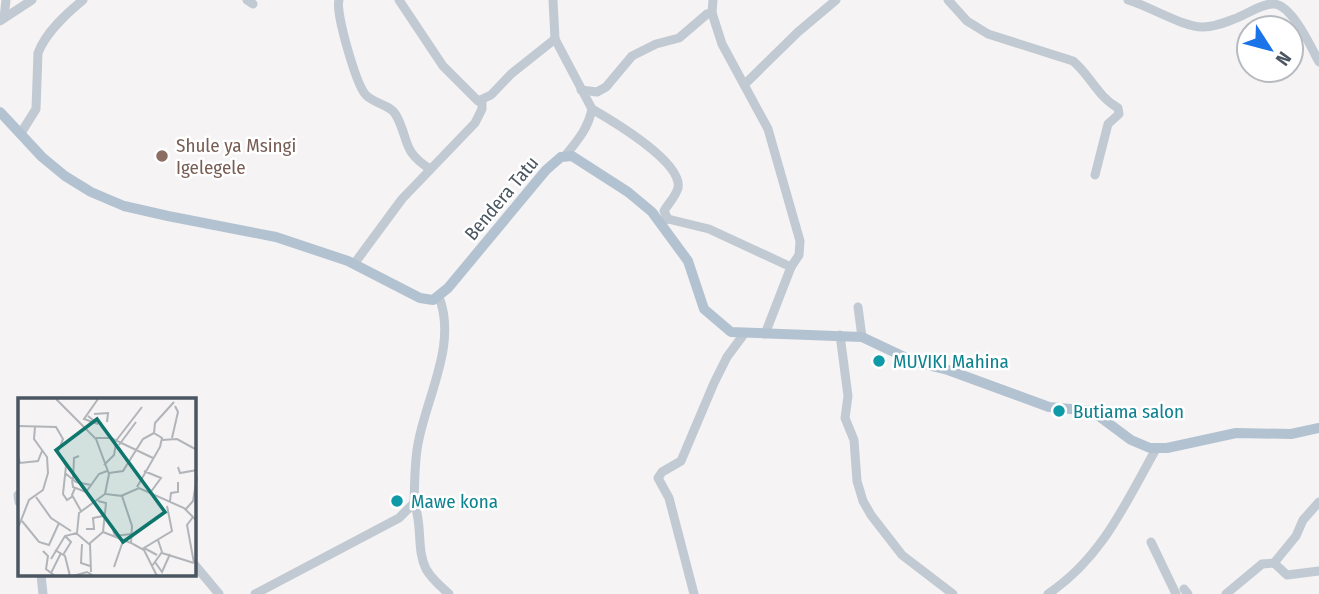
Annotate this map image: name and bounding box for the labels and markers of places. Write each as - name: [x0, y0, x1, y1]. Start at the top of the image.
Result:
- place label: Shule ya Msingi Igelegele: [176, 134, 296, 179]
- marker: Shule ya Msingi Igelegele: [154, 148, 170, 164]
- place label: MUVIKI Mahina: [893, 350, 1009, 373]
- marker: MUVIKI Mahina: [871, 353, 887, 369]
- place label: Butiama salon: [1073, 400, 1184, 423]
- marker: Butiama salon: [1051, 403, 1067, 419]
- place label: Mawe kona: [411, 490, 498, 513]
- marker: Mawe kona: [389, 493, 405, 509]

